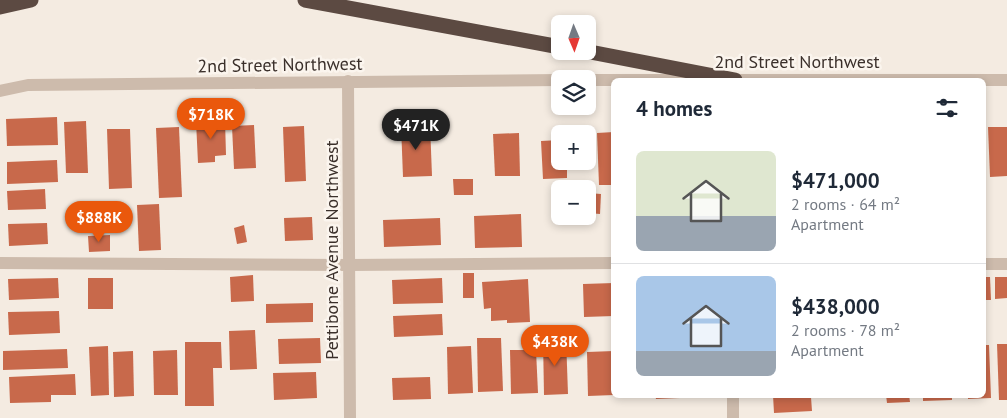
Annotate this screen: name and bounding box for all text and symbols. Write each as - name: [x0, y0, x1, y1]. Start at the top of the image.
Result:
- north arrow: [551, 15, 596, 60]
- map controls: [551, 15, 596, 225]
- street label: 2nd Street Northwest: [714, 50, 880, 73]
- street label: 2nd Street Northwest: [197, 52, 363, 77]
- button: layers: [551, 70, 596, 115]
- icon: filters: [933, 94, 961, 122]
- text: 4 homes: [636, 95, 712, 122]
- pin: $718K: [176, 98, 246, 140]
- text: $718K: [188, 104, 234, 124]
- pin: $471K: [381, 108, 451, 151]
- text: $471K: [393, 115, 439, 135]
- button: +: [551, 125, 596, 170]
- street label: Pettibone Avenue Northwest: [320, 140, 343, 360]
- text: $471,000: [791, 167, 880, 194]
- icon: home: [676, 171, 736, 231]
- button: −: [551, 180, 596, 225]
- text: 2 rooms · 64 m²: [791, 194, 900, 214]
- pin: $888K: [64, 200, 134, 243]
- text: $888K: [76, 207, 122, 227]
- text: Apartment: [791, 214, 864, 234]
- text: $438,000: [791, 293, 880, 320]
- icon: home: [676, 296, 736, 356]
- text: 2 rooms · 78 m²: [791, 320, 900, 340]
- pin: $438K: [520, 324, 590, 367]
- text: $438K: [532, 331, 578, 351]
- text: Apartment: [791, 340, 864, 360]

